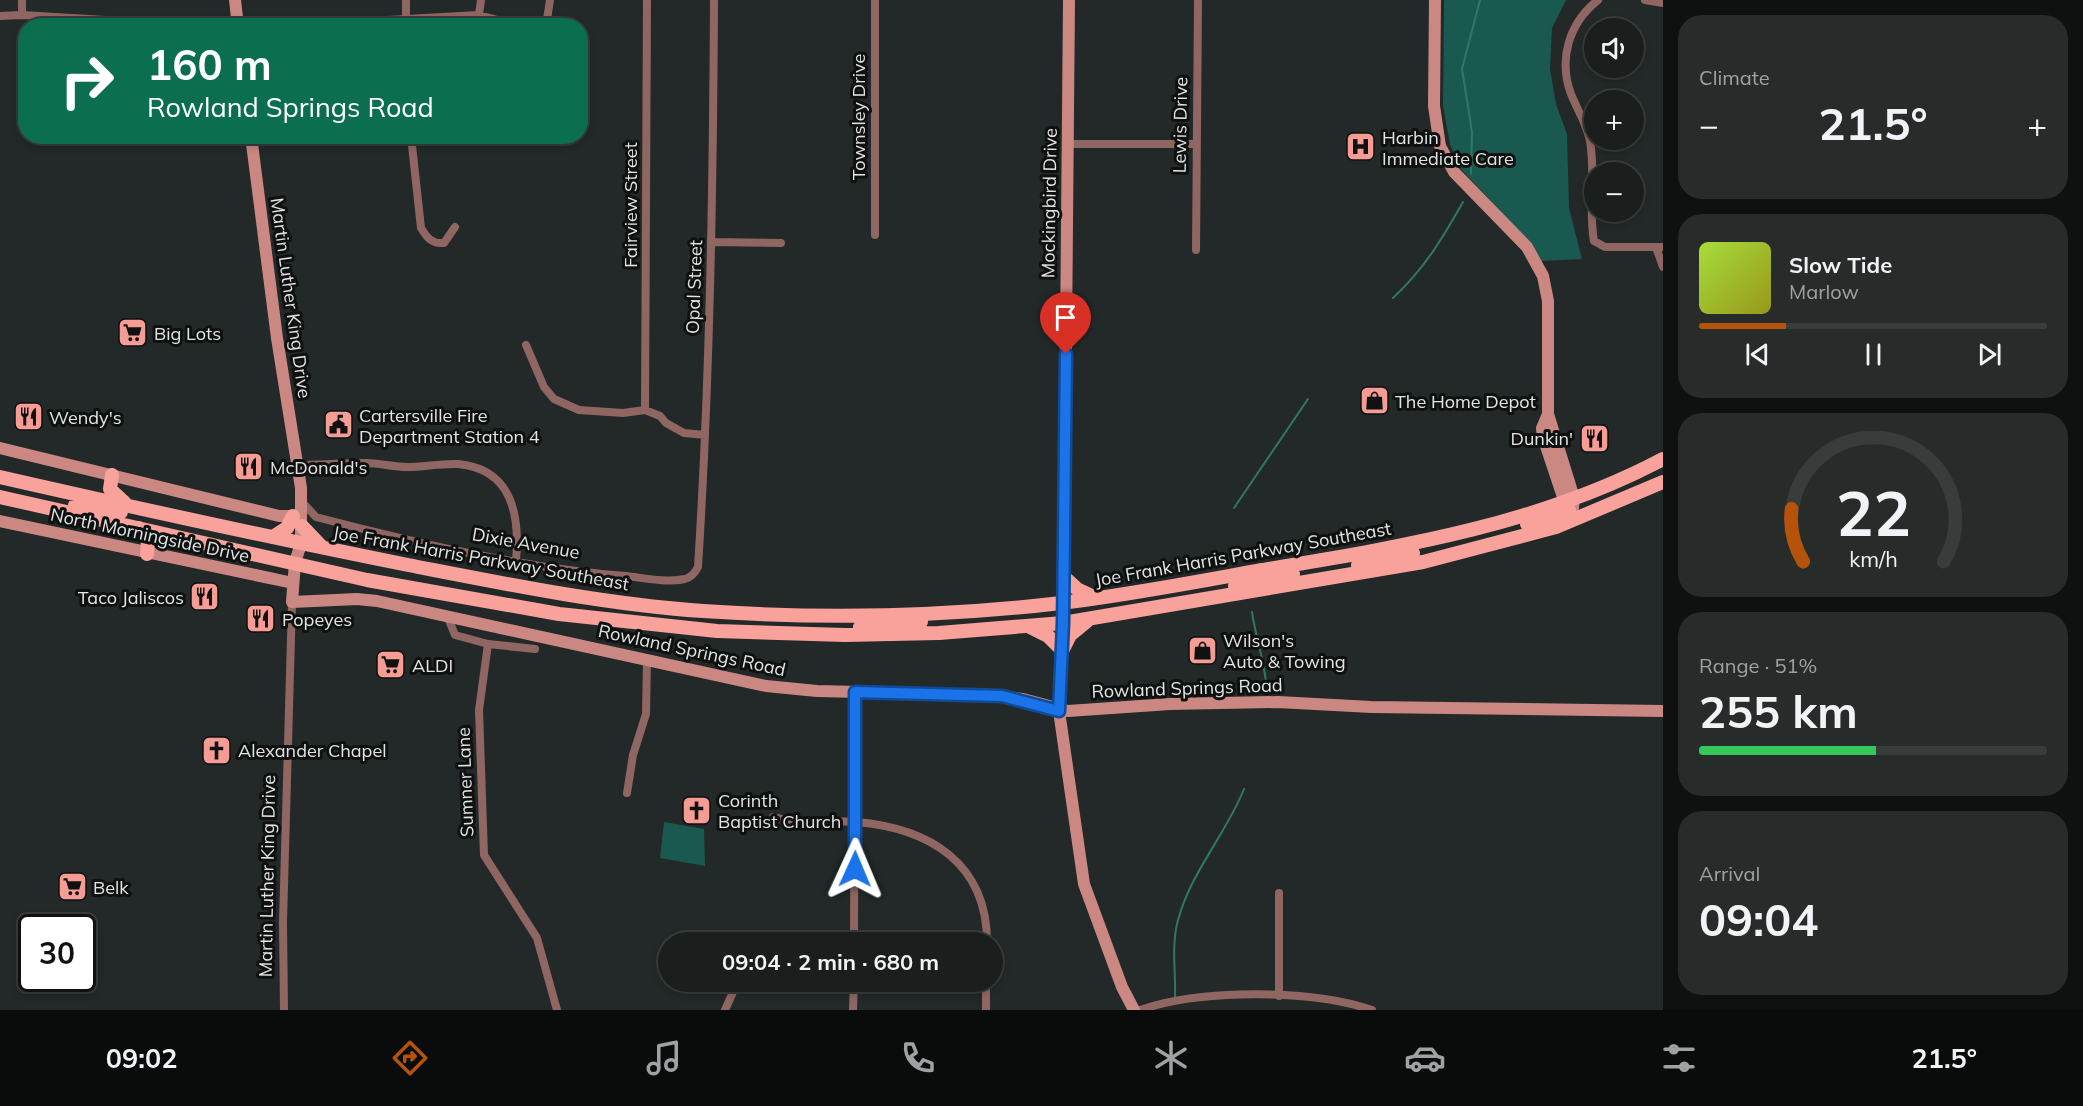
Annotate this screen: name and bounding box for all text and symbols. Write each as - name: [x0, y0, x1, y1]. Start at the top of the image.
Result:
- map controls: [1584, 18, 1644, 222]
- button: sound: [1584, 18, 1644, 78]
- text: 160 m: [147, 38, 272, 91]
- icon: right: [48, 42, 126, 120]
- street label: Townsley Drive: [847, 54, 870, 180]
- text: Climate: [1699, 65, 1770, 90]
- street label: Lewis Drive: [1168, 77, 1192, 173]
- text: Rowland Springs Road: [147, 90, 434, 124]
- button: +: [1584, 90, 1644, 150]
- text: 21.5°: [1818, 95, 1928, 151]
- text: −: [1699, 104, 1719, 145]
- text: +: [2027, 104, 2047, 145]
- place label: Harbin Immediate Care: [1382, 126, 1514, 170]
- street label: Mockingbird Drive: [1036, 128, 1062, 278]
- hospital icon: Harbin Immediate Care: [1345, 131, 1377, 163]
- street label: Fairview Street: [619, 142, 642, 268]
- button: −: [1584, 162, 1644, 222]
- street label: Martin Luther King Drive: [266, 196, 316, 400]
- street label: Opal Street: [681, 239, 707, 335]
- text: Slow Tide: [1789, 251, 1892, 279]
- text: Marlow: [1789, 279, 1859, 304]
- pin: [1040, 292, 1091, 354]
- icon: arrive: [1049, 301, 1082, 334]
- supermarket icon: Big Lots: [117, 317, 149, 349]
- place label: Big Lots: [154, 322, 221, 345]
- icon: previous: [1741, 338, 1774, 371]
- icon: pause: [1857, 338, 1890, 371]
- icon: next: [1973, 338, 2006, 371]
- shop icon: The Home Depot: [1358, 385, 1390, 417]
- place label: The Home Depot: [1395, 390, 1536, 413]
- restaurant icon: Wendy's: [12, 401, 44, 433]
- place label: Cartersville Fire Department Station 4: [359, 404, 540, 448]
- place label: Wendy's: [49, 406, 122, 429]
- public building icon: Cartersville Fire Department Station 4: [322, 409, 354, 441]
- restaurant icon: Dunkin': [1578, 422, 1610, 454]
- place label: Dunkin': [1511, 427, 1573, 450]
- restaurant icon: McDonald's: [233, 451, 265, 483]
- place label: McDonald's: [270, 456, 367, 479]
- text: 22: [1836, 473, 1910, 552]
- street label: North Morningside Drive: [48, 503, 252, 567]
- street label: Joe Frank Harris Parkway Southeast: [1093, 517, 1393, 591]
- street label: Joe Frank Harris Parkway Southeast: [331, 521, 631, 595]
- street label: Dixie Avenue: [470, 522, 582, 564]
- text: km/h: [1849, 545, 1897, 572]
- restaurant icon: Taco Jaliscos: [189, 581, 221, 613]
- place label: Taco Jaliscos: [78, 586, 184, 609]
- restaurant icon: Popeyes: [245, 603, 277, 635]
- place label: Popeyes: [282, 608, 352, 631]
- street label: Rowland Springs Road: [596, 619, 788, 681]
- place label: Wilson's Auto & Towing: [1223, 629, 1346, 673]
- shop icon: Wilson's Auto & Towing: [1186, 634, 1218, 666]
- supermarket icon: ALDI: [375, 649, 407, 681]
- text: Range · 51%: [1699, 653, 1817, 678]
- place label: ALDI: [412, 654, 453, 677]
- street label: Rowland Springs Road: [1091, 673, 1283, 703]
- text: 255 km: [1699, 683, 1858, 739]
- street label: Sumner Lane: [452, 727, 478, 837]
- church icon: Alexander Chapel: [201, 734, 233, 766]
- place label: Alexander Chapel: [238, 739, 387, 762]
- street label: Martin Luther King Drive: [254, 775, 280, 977]
- place label: Corinth Baptist Church: [718, 789, 841, 833]
- church icon: Corinth Baptist Church: [681, 794, 713, 826]
- position arrow: [823, 837, 887, 901]
- text: Arrival: [1699, 861, 1760, 886]
- supermarket icon: Belk: [56, 871, 88, 903]
- place label: Belk: [93, 876, 129, 899]
- text: 09:04: [1699, 891, 1818, 947]
- speed limit sign: 30: [18, 914, 96, 992]
- text: 09:04 · 2 min · 680 m: [722, 948, 939, 976]
- icon: directions: [389, 1037, 431, 1079]
- icon: music: [643, 1037, 685, 1079]
- icon: phone: [897, 1037, 939, 1079]
- icon: climate: [1150, 1037, 1192, 1079]
- icon: car: [1404, 1037, 1446, 1079]
- icon: filters: [1658, 1037, 1700, 1079]
- text: 09:02: [106, 1041, 177, 1075]
- text: 21.5°: [1912, 1041, 1977, 1075]

